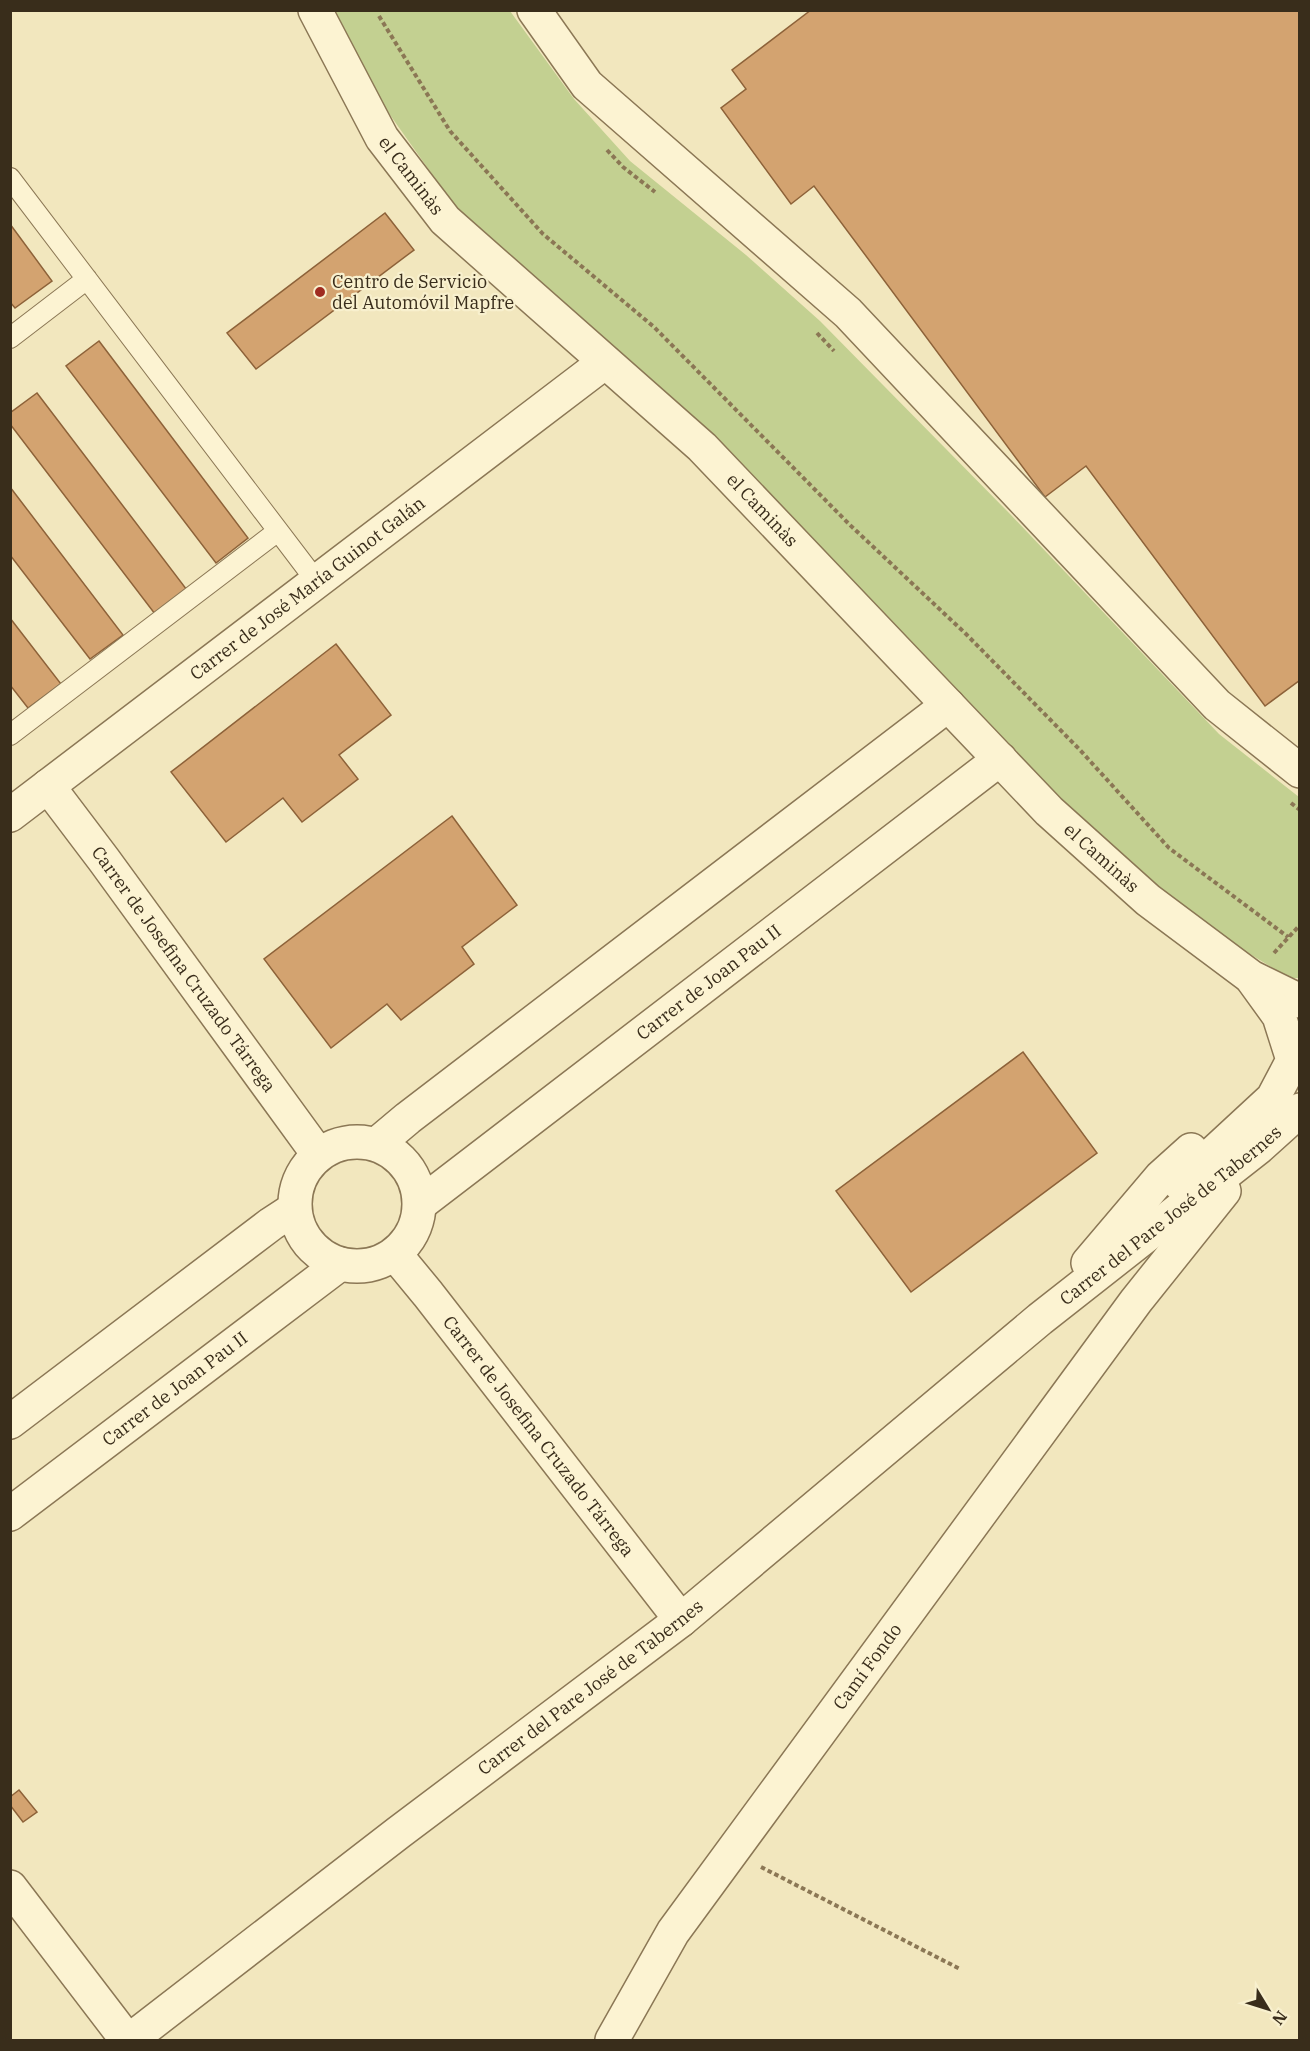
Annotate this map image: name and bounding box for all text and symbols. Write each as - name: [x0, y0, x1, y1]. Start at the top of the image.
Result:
- street label: el Caminàs: [374, 131, 449, 219]
- place label: Centro de Servicio del Automóvil Mapfre: [332, 270, 514, 314]
- marker: Centro de Servicio del Automóvil Mapfre: [313, 285, 327, 299]
- street label: el Caminàs: [722, 468, 803, 552]
- street label: Carrer de José María Guinot Galán: [185, 491, 430, 685]
- street label: el Caminàs: [1059, 818, 1144, 897]
- street label: Carrer de Josefina Cruzado Tárrega: [87, 841, 281, 1097]
- street label: Carrer de Joan Pau II: [632, 919, 785, 1045]
- street label: Carrer del Pare José de Tabernes: [1055, 1120, 1286, 1310]
- street label: Carrer de Josefina Cruzado Tárrega: [438, 1311, 640, 1561]
- street label: Carrer de Joan Pau II: [97, 1326, 252, 1451]
- street label: Carrer del Pare José de Tabernes: [473, 1594, 708, 1780]
- street label: Camí Fondo: [828, 1619, 907, 1714]
- north arrow: [1238, 1979, 1298, 2039]
- text: N: [1268, 2007, 1292, 2029]

